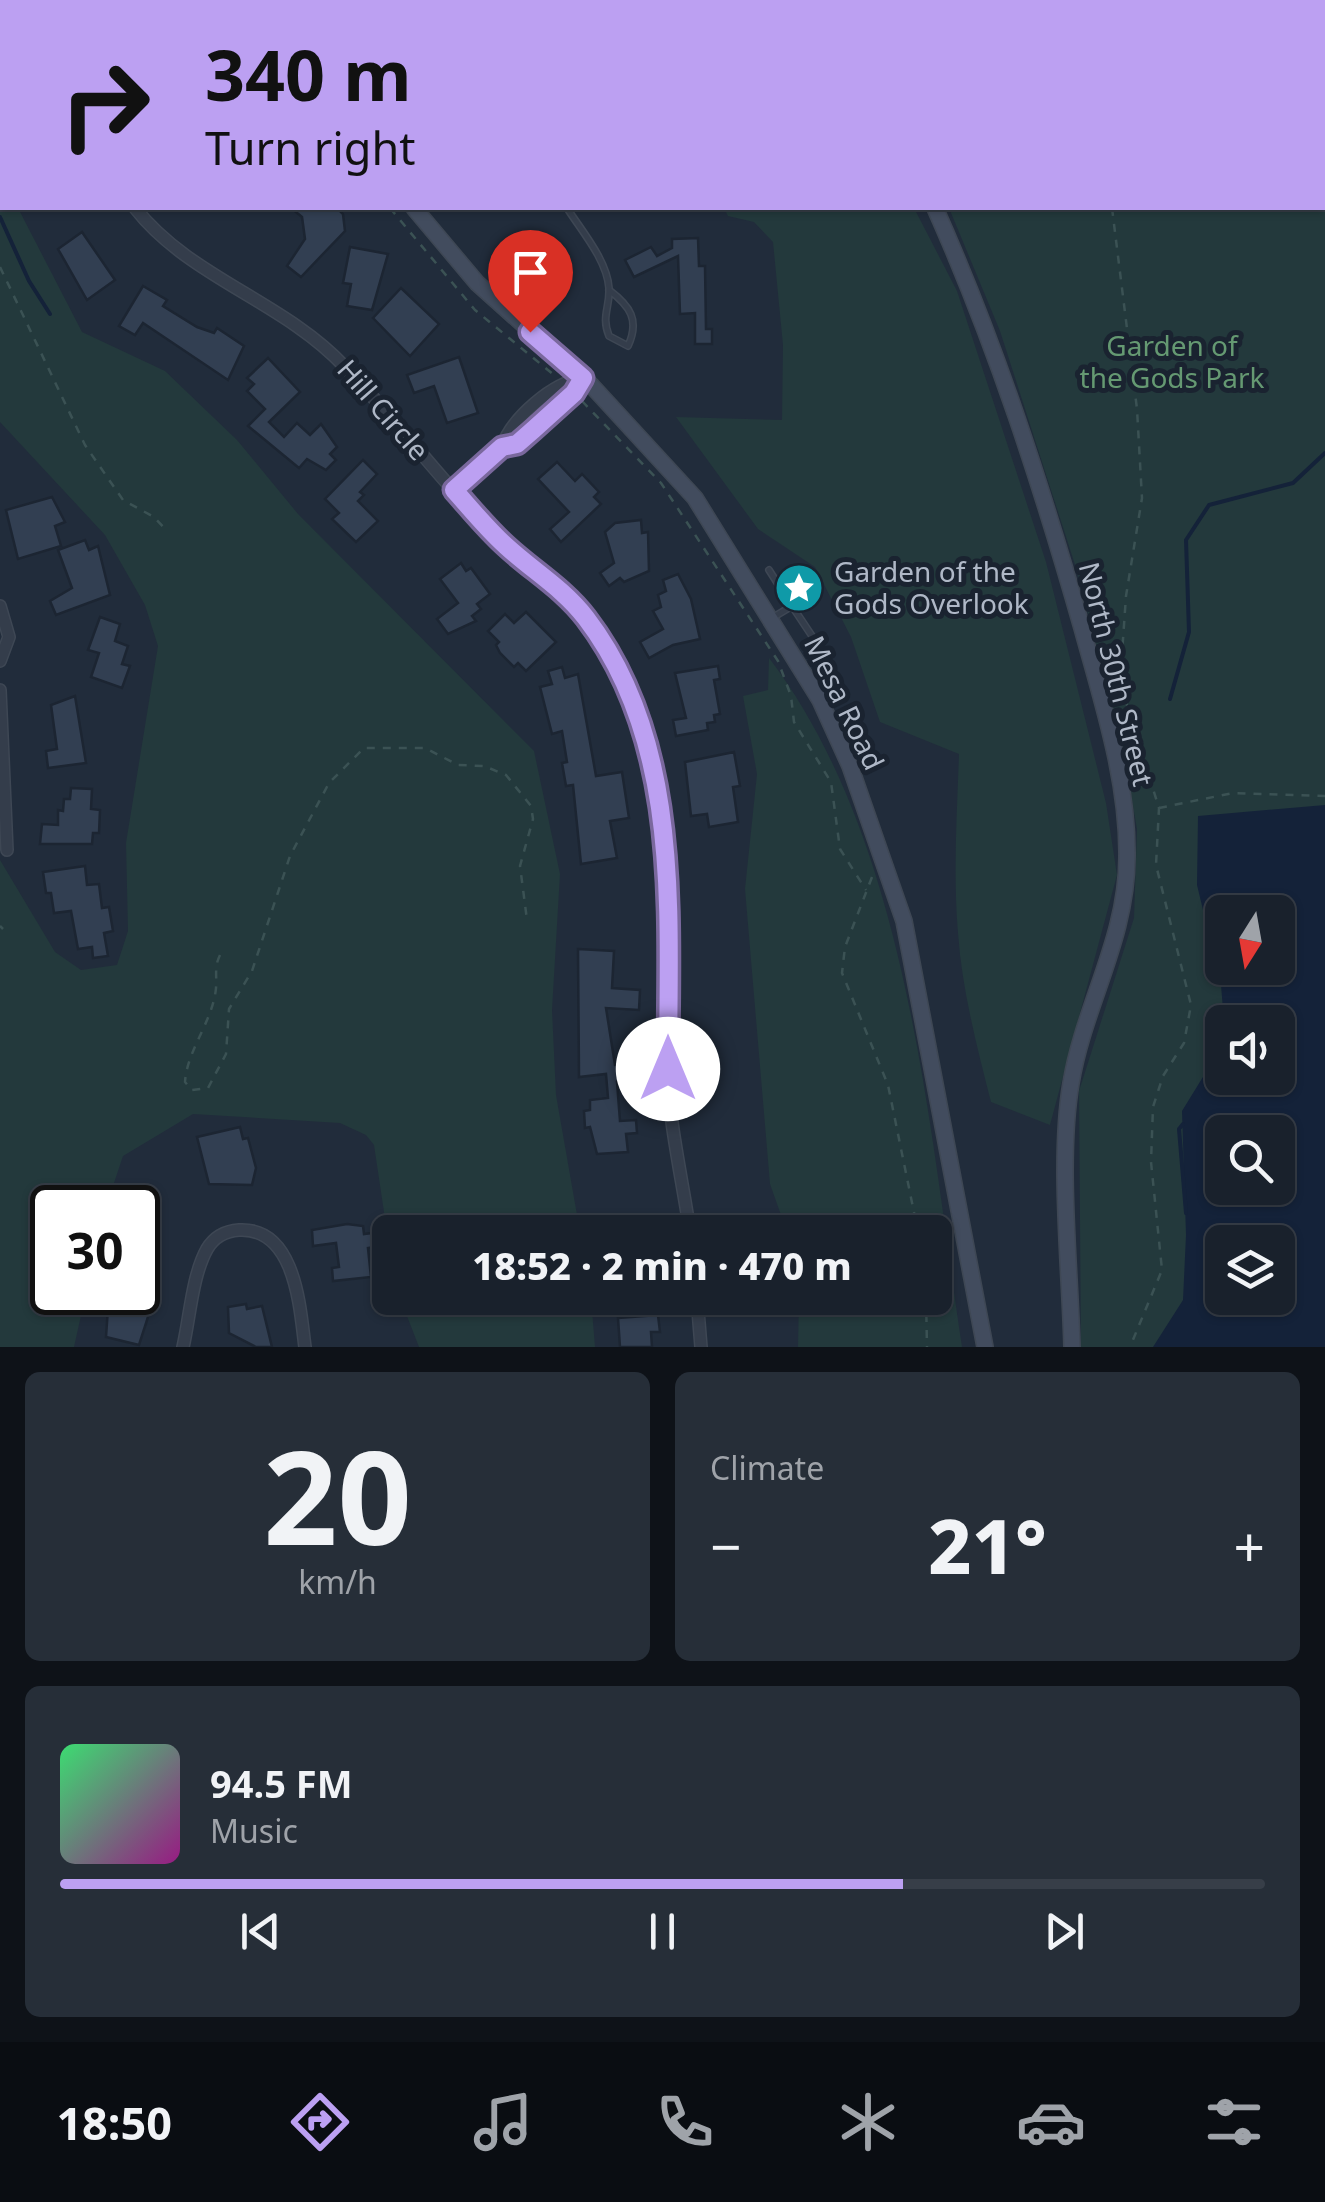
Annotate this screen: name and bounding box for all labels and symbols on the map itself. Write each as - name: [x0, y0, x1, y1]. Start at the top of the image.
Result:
- pin: [488, 230, 573, 333]
- park label: Garden of the Gods Park: [1080, 326, 1264, 396]
- street label: Hill Circle: [329, 351, 438, 468]
- place label: Garden of the Gods Overlook: [834, 552, 1029, 622]
- street label: North 30th Street: [1071, 558, 1163, 790]
- place icon: Garden of the Gods Overlook: [773, 562, 825, 614]
- street label: Mesa Road: [796, 629, 894, 776]
- north arrow: [1205, 895, 1295, 985]
- position arrow: [616, 1017, 720, 1121]
- speed limit sign: 30: [30, 1185, 160, 1315]

